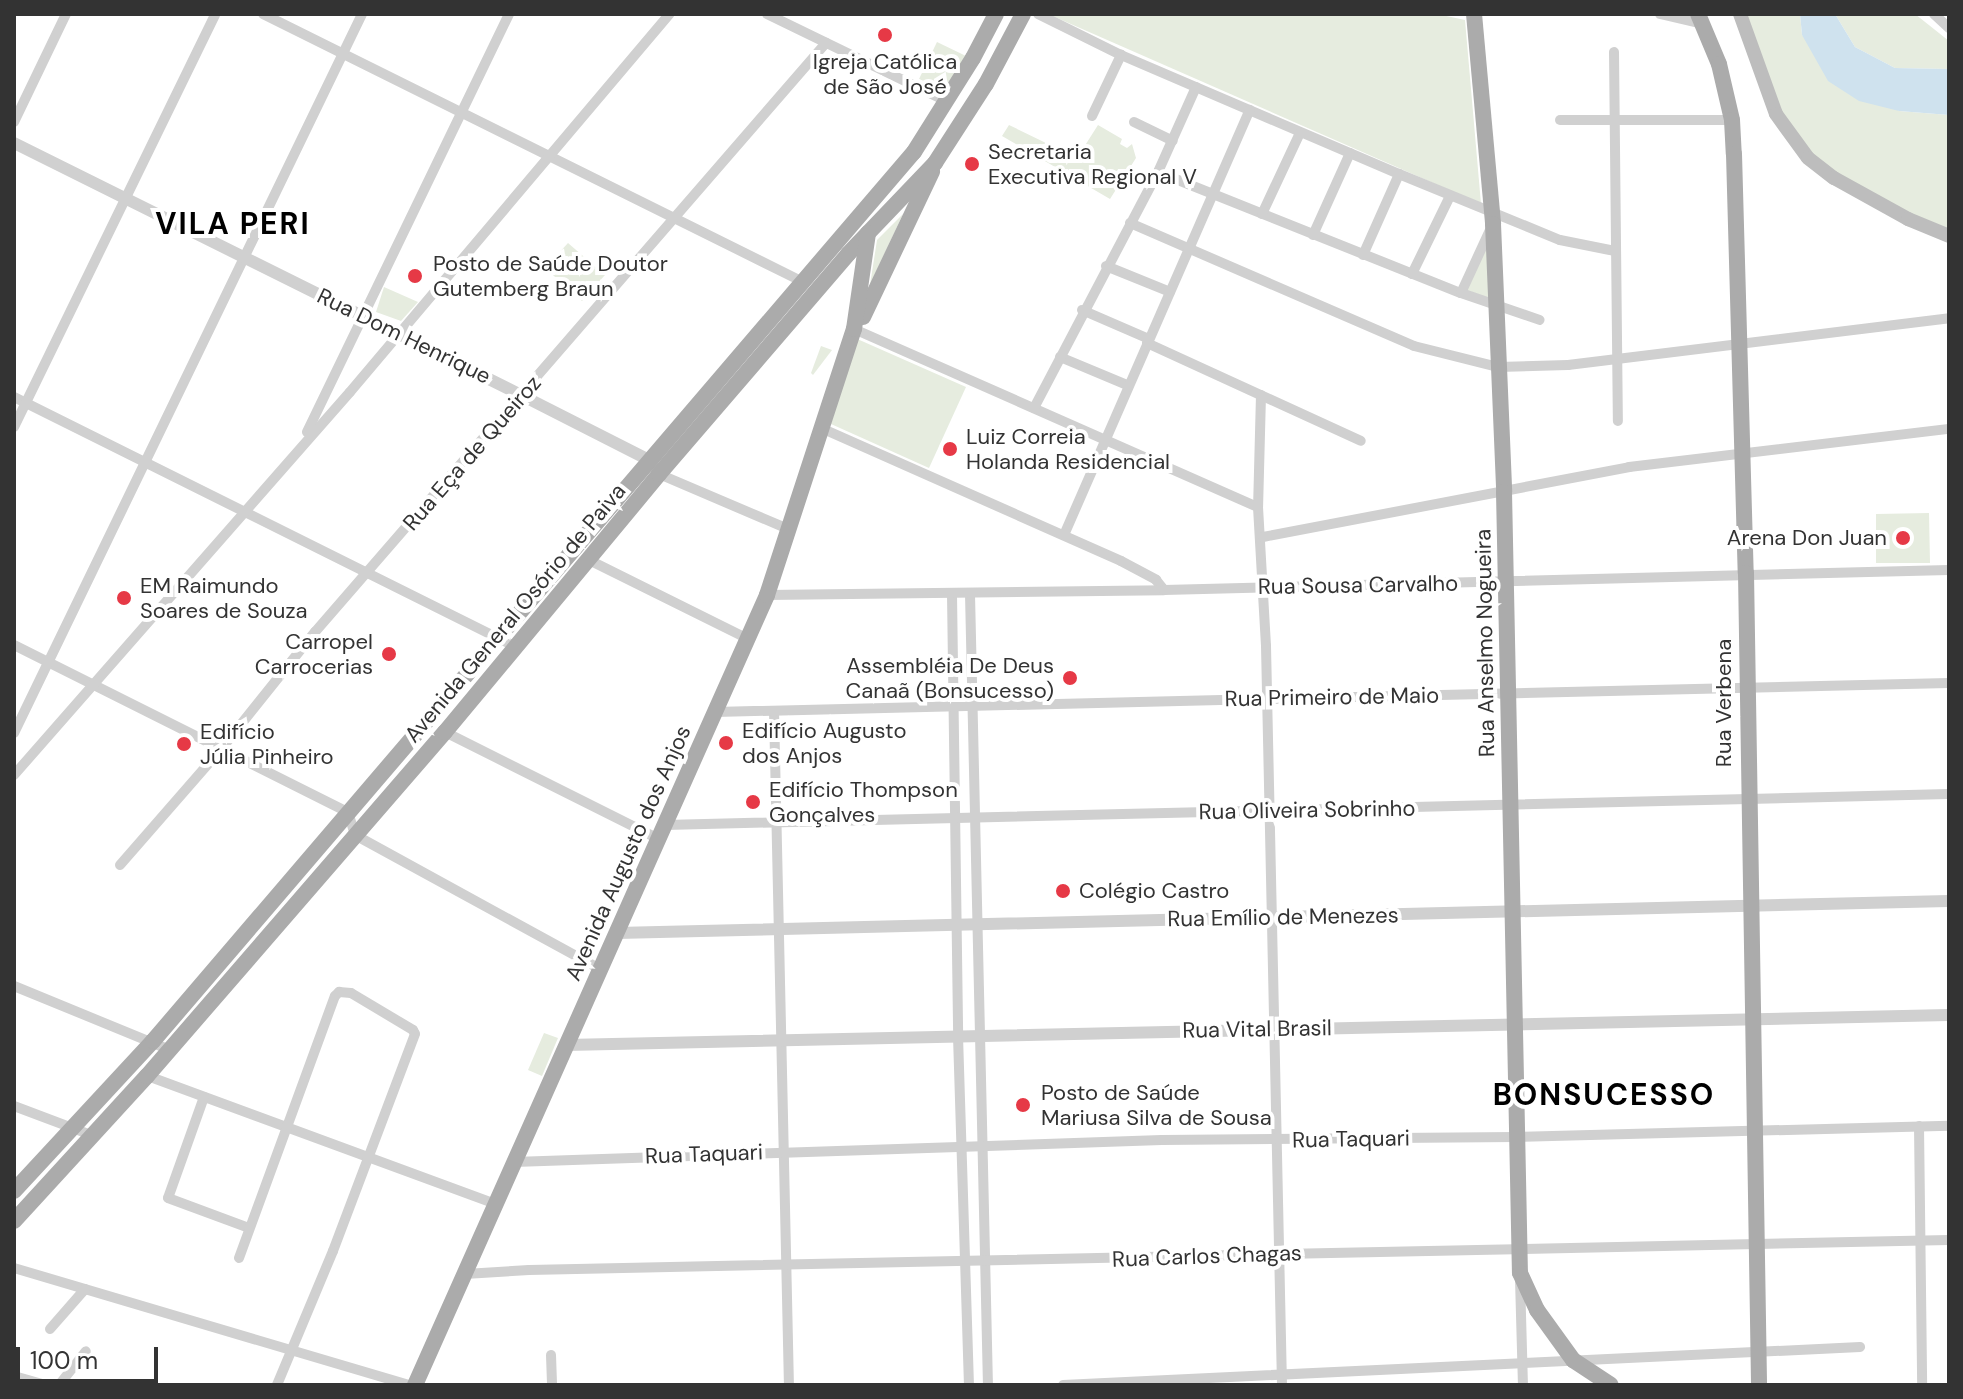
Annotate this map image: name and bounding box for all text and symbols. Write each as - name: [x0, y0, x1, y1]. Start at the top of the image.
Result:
- marker: Igreja Católica de São José: [876, 26, 894, 44]
- place label: Igreja Católica de São José: [813, 48, 957, 100]
- place label: Secretaria Executiva Regional V: [988, 138, 1197, 190]
- marker: Secretaria Executiva Regional V: [963, 155, 981, 173]
- district label: VILA PERI: [155, 206, 311, 242]
- place label: Posto de Saúde Doutor Gutemberg Braun: [433, 250, 668, 302]
- marker: Posto de Saúde Doutor Gutemberg Braun: [404, 265, 426, 287]
- street label: Rua Dom Henrique: [313, 283, 495, 389]
- street label: Rua Eça de Queiroz: [398, 370, 546, 536]
- place label: Luiz Correia Holanda Residencial: [966, 423, 1170, 474]
- marker: Luiz Correia Holanda Residencial: [941, 440, 959, 458]
- street label: Avenida General Osório de Paiva: [399, 478, 631, 748]
- place label: Arena Don Juan: [1727, 525, 1887, 551]
- street label: Rua Anselmo Nogueira: [1470, 529, 1500, 757]
- marker: Arena Don Juan: [1894, 529, 1912, 547]
- street label: Rua Sousa Carvalho: [1258, 570, 1458, 600]
- place label: EM Raimundo Soares de Souza: [140, 572, 307, 624]
- marker: EM Raimundo Soares de Souza: [115, 589, 133, 607]
- place label: Carropel Carrocerias: [255, 628, 373, 680]
- street label: Rua Verbena: [1711, 639, 1737, 767]
- marker: Carropel Carrocerias: [380, 645, 398, 663]
- place label: Assembléia De Deus Canaã (Bonsucesso): [846, 652, 1054, 704]
- marker: Assembléia De Deus Canaã (Bonsucesso): [1061, 669, 1079, 687]
- street label: Rua Primeiro de Maio: [1224, 682, 1440, 712]
- place label: Edifício Augusto dos Anjos: [742, 717, 906, 768]
- place label: Edifício Júlia Pinheiro: [200, 718, 333, 770]
- street label: Avenida Augusto dos Anjos: [560, 721, 696, 985]
- marker: Edifício Augusto dos Anjos: [717, 734, 735, 752]
- marker: Edifício Júlia Pinheiro: [175, 735, 193, 753]
- place label: Edifício Thompson Gonçalves: [769, 776, 958, 828]
- marker: Edifício Thompson Gonçalves: [744, 793, 762, 811]
- street label: Rua Oliveira Sobrinho: [1198, 795, 1416, 825]
- place label: Colégio Castro: [1079, 878, 1229, 904]
- marker: Colégio Castro: [1054, 882, 1072, 900]
- street label: Rua Emílio de Menezes: [1167, 902, 1399, 932]
- street label: Rua Vital Brasil: [1182, 1014, 1332, 1044]
- district label: BONSUCESSO: [1493, 1077, 1715, 1113]
- place label: Posto de Saúde Mariusa Silva de Sousa: [1041, 1079, 1272, 1130]
- marker: Posto de Saúde Mariusa Silva de Sousa: [1012, 1094, 1034, 1116]
- street label: Rua Taquari: [1292, 1125, 1410, 1153]
- street label: Rua Taquari: [645, 1139, 763, 1169]
- street label: Rua Carlos Chagas: [1112, 1239, 1302, 1273]
- scale bar: [20, 1331, 162, 1381]
- text: 100 m: [30, 1345, 98, 1376]

